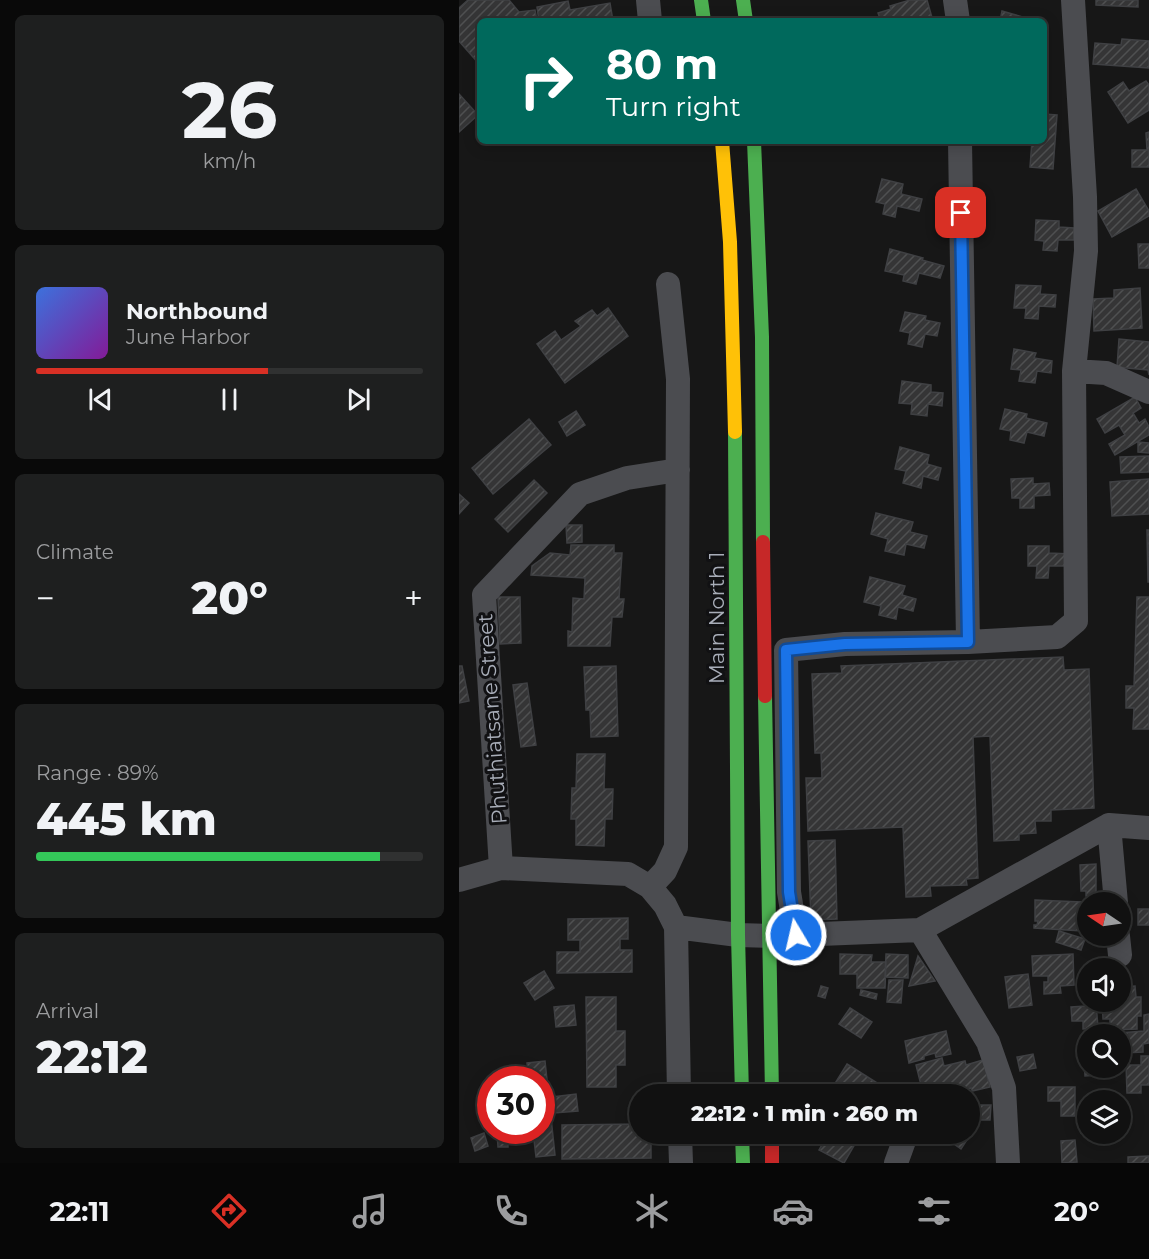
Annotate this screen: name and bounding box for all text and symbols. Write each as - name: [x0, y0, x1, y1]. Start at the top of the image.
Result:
- text: 80 m: [606, 38, 718, 90]
- icon: right: [507, 42, 585, 120]
- text: 26: [182, 62, 277, 158]
- text: Turn right: [606, 90, 741, 123]
- text: km/h: [203, 149, 256, 173]
- pin: [935, 187, 986, 238]
- icon: arrive: [944, 196, 977, 229]
- text: Northbound: [126, 298, 268, 325]
- text: June Harbor: [126, 325, 250, 349]
- icon: previous: [84, 383, 117, 416]
- icon: pause: [213, 383, 246, 416]
- icon: next: [342, 383, 375, 416]
- text: Climate: [36, 540, 114, 564]
- street label: Main North 1: [704, 552, 729, 684]
- text: 20°: [191, 570, 268, 625]
- text: −: [36, 578, 55, 618]
- text: +: [404, 578, 423, 618]
- street label: Phuthiatsane Street: [472, 613, 512, 825]
- text: Range · 89%: [36, 761, 159, 785]
- text: 445 km: [36, 791, 217, 846]
- north arrow: [1077, 892, 1131, 946]
- map controls: [1077, 892, 1131, 1144]
- position arrow: [764, 903, 828, 967]
- button: sound: [1077, 958, 1131, 1012]
- text: Arrival: [36, 999, 99, 1023]
- button: search: [1077, 1024, 1131, 1078]
- text: 22:12: [36, 1029, 148, 1084]
- speed limit sign: 30: [477, 1066, 555, 1144]
- button: layers: [1077, 1090, 1131, 1144]
- text: 22:12 · 1 min · 260 m: [691, 1100, 918, 1127]
- icon: directions: [208, 1190, 250, 1232]
- icon: music: [349, 1190, 391, 1232]
- icon: phone: [490, 1190, 532, 1232]
- icon: climate: [631, 1190, 673, 1232]
- icon: car: [772, 1190, 814, 1232]
- icon: filters: [913, 1190, 955, 1232]
- text: 22:11: [49, 1195, 110, 1228]
- text: 20°: [1054, 1195, 1099, 1228]

